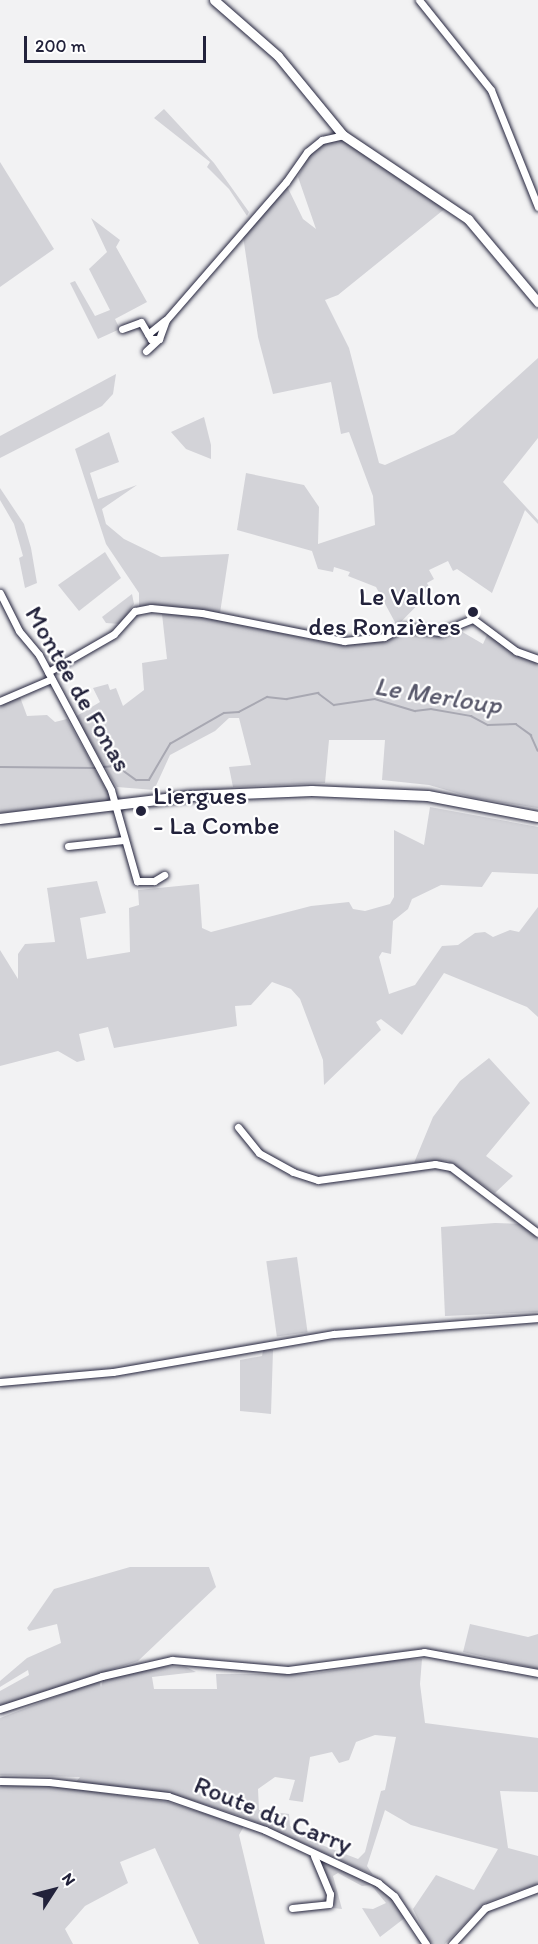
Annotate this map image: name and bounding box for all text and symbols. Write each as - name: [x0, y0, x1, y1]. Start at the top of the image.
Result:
- scale bar: [27, 24, 208, 62]
- text: 200 m: [35, 35, 86, 57]
- place label: Le Vallon des Ronzières: [308, 581, 461, 642]
- street label: Montée de Fonas: [18, 601, 138, 777]
- marker: Le Vallon des Ronzières: [466, 605, 480, 619]
- water label: Le Merloup: [372, 669, 504, 721]
- place label: Liergues - La Combe: [153, 780, 280, 842]
- marker: Liergues - La Combe: [134, 804, 148, 818]
- street label: Route du Carry: [189, 1769, 357, 1861]
- north arrow: [24, 1860, 84, 1920]
- text: N: [58, 1869, 80, 1889]

